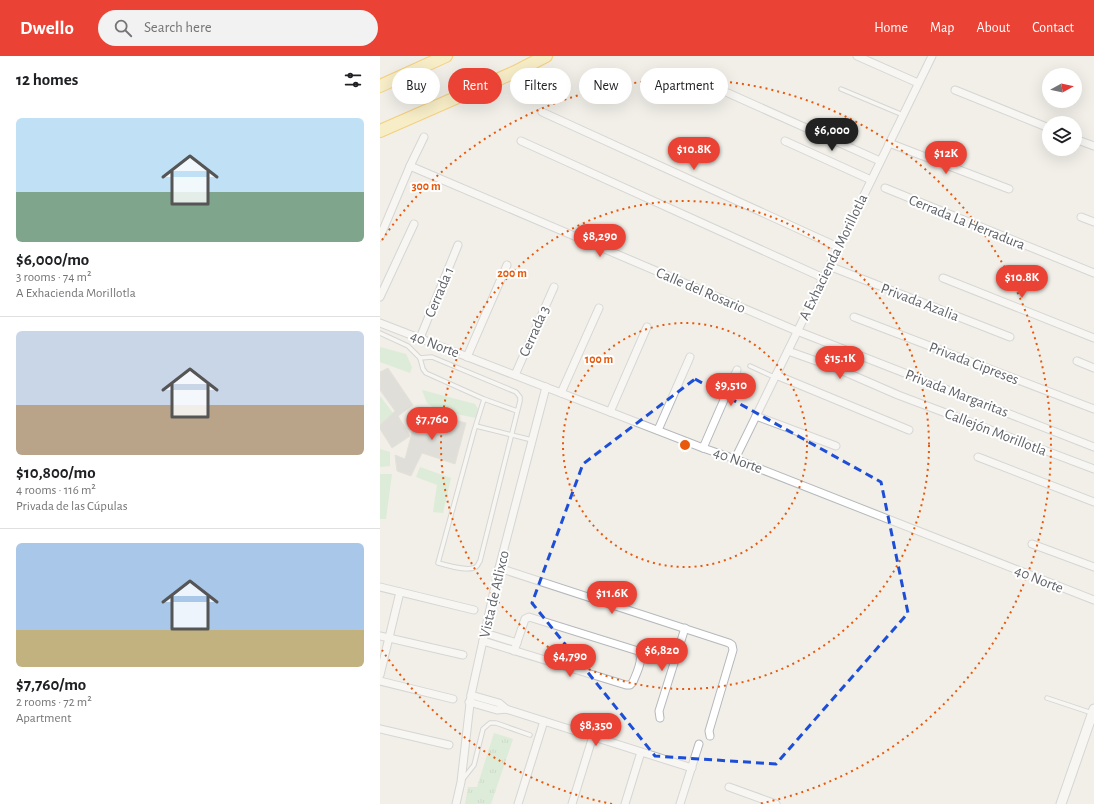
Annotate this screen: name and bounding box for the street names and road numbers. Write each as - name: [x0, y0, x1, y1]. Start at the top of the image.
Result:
- street label: A Exhacienda Morillotla: [796, 192, 871, 323]
- street label: Cerrada La Herradura: [907, 192, 1027, 253]
- street label: Cerrada 1: [422, 265, 457, 320]
- street label: Calle del Rosario: [654, 265, 748, 316]
- street label: Privada Azalia: [879, 281, 961, 324]
- street label: Cerrada 3: [517, 303, 552, 359]
- street label: 40 Norte: [408, 328, 461, 361]
- street label: Privada Cipreses: [927, 339, 1021, 387]
- street label: Privada Margaritas: [903, 367, 1010, 420]
- street label: Callejón Morillotla: [943, 406, 1049, 459]
- street label: 40 Norte: [711, 445, 764, 476]
- street label: Vista de Atlixco: [477, 549, 512, 639]
- street label: 40 Norte: [1012, 563, 1065, 596]

